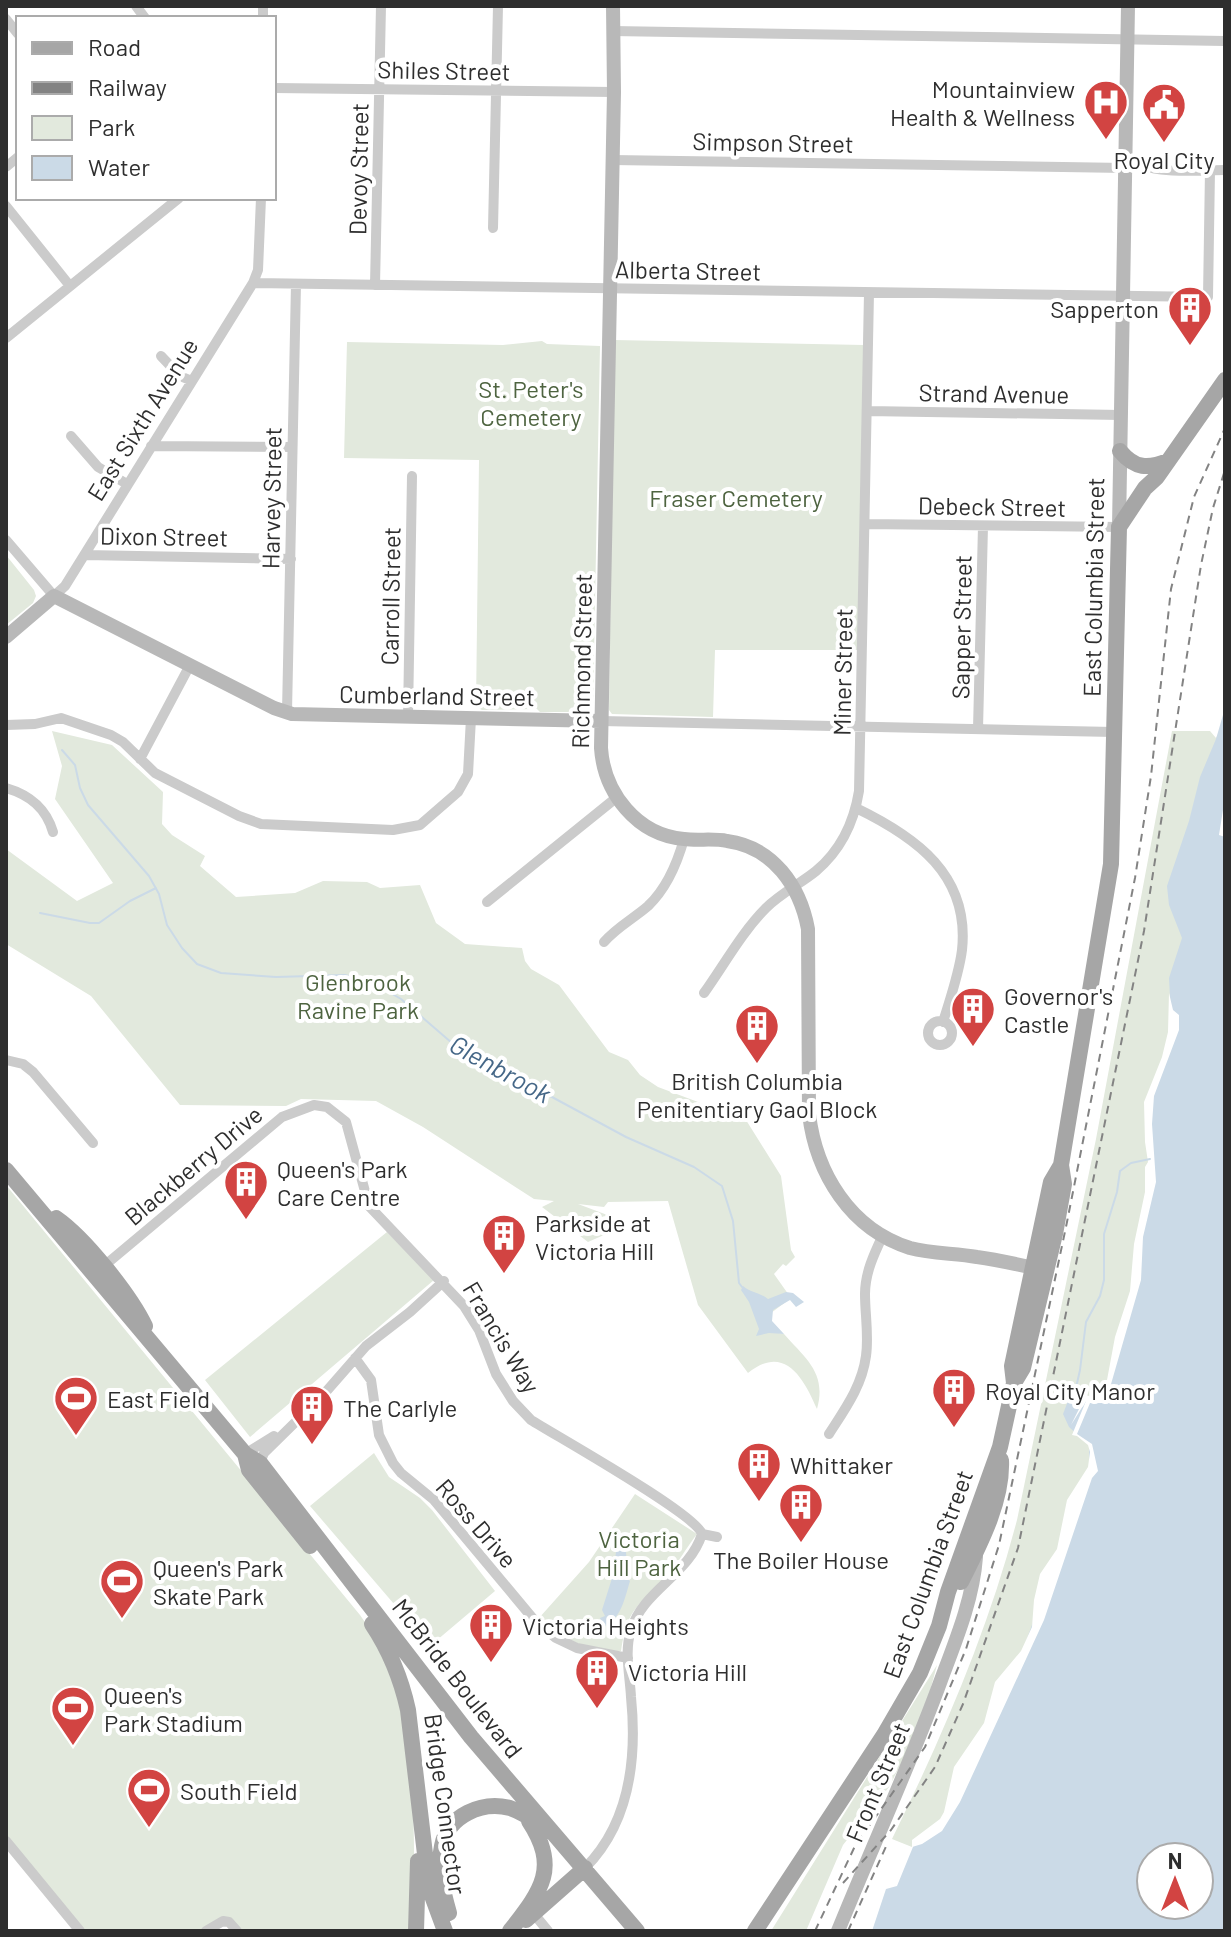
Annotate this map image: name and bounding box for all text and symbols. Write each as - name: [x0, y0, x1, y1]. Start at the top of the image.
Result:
- legend: [16, 16, 276, 200]
- text: Road: [88, 32, 141, 61]
- street label: Shiles Street: [377, 54, 511, 86]
- text: Railway: [88, 72, 167, 101]
- place label: Mountainview Health & Wellness: [890, 74, 1075, 131]
- hospital icon: Mountainview Health & Wellness: [1082, 78, 1130, 141]
- public building icon: Royal City: [1140, 81, 1188, 144]
- street label: Devoy Street: [342, 103, 374, 235]
- text: Park: [88, 112, 135, 141]
- street label: Simpson Street: [692, 126, 854, 158]
- place label: Royal City: [1113, 145, 1215, 174]
- text: Water: [88, 152, 150, 181]
- street label: Alberta Street: [615, 254, 761, 286]
- building icon: Sapperton: [1166, 284, 1214, 347]
- place label: Sapperton: [1050, 294, 1159, 323]
- street label: East Sixth Avenue: [80, 332, 204, 506]
- park label: St. Peter's Cemetery: [478, 374, 584, 431]
- street label: Strand Avenue: [918, 377, 1070, 409]
- street label: Harvey Street: [255, 427, 287, 569]
- street label: East Columbia Street: [1077, 477, 1109, 697]
- park label: Fraser Cemetery: [649, 483, 823, 512]
- street label: Debeck Street: [918, 490, 1066, 522]
- street label: Dixon Street: [100, 520, 228, 552]
- street label: Carroll Street: [374, 527, 406, 665]
- street label: Sapper Street: [945, 555, 977, 699]
- street label: Richmond Street: [565, 573, 597, 749]
- street label: Miner Street: [826, 608, 858, 736]
- street label: Cumberland Street: [339, 679, 535, 711]
- park label: Glenbrook Ravine Park: [297, 967, 419, 1024]
- place label: Governor's Castle: [1004, 981, 1113, 1038]
- building icon: Governor's Castle: [949, 985, 997, 1048]
- building icon: British Columbia Penitentiary Gaol Block: [733, 1002, 781, 1065]
- water label: Glenbrook: [445, 1027, 557, 1109]
- place label: British Columbia Penitentiary Gaol Block: [637, 1066, 877, 1123]
- street label: Blackberry Drive: [118, 1099, 268, 1231]
- place label: Queen's Park Care Centre: [277, 1154, 408, 1211]
- building icon: Queen's Park Care Centre: [222, 1158, 270, 1221]
- place label: Parkside at Victoria Hill: [535, 1208, 654, 1265]
- building icon: Parkside at Victoria Hill: [480, 1212, 528, 1275]
- street label: Francis Way: [457, 1276, 547, 1398]
- building icon: Royal City Manor: [930, 1366, 978, 1429]
- sports icon: East Field: [52, 1374, 100, 1437]
- place label: Royal City Manor: [985, 1376, 1155, 1405]
- building icon: The Carlyle: [288, 1383, 336, 1446]
- place label: East Field: [107, 1384, 210, 1413]
- place label: The Carlyle: [343, 1393, 457, 1422]
- building icon: Whittaker: [735, 1440, 783, 1503]
- place label: Whittaker: [790, 1450, 893, 1479]
- street label: East Columbia Street: [876, 1466, 978, 1682]
- street label: Ross Drive: [430, 1472, 524, 1574]
- building icon: The Boiler House: [777, 1481, 825, 1544]
- park label: Victoria Hill Park: [597, 1524, 681, 1581]
- place label: The Boiler House: [713, 1545, 889, 1574]
- place label: Queen's Park Skate Park: [153, 1553, 284, 1610]
- sports icon: Queen's Park Skate Park: [98, 1557, 146, 1620]
- street label: McBride Boulevard: [387, 1592, 529, 1764]
- building icon: Victoria Heights: [467, 1601, 515, 1664]
- place label: Victoria Heights: [522, 1611, 689, 1640]
- building icon: Victoria Hill: [573, 1647, 621, 1710]
- place label: Victoria Hill: [628, 1657, 747, 1686]
- place label: Queen's Park Stadium: [104, 1680, 243, 1737]
- sports icon: Queen's Park Stadium: [49, 1684, 97, 1747]
- street label: Bridge Connector: [419, 1712, 473, 1897]
- street label: Front Street: [839, 1718, 915, 1846]
- sports icon: South Field: [125, 1766, 173, 1829]
- place label: South Field: [180, 1776, 298, 1805]
- north arrow: [1135, 1841, 1215, 1921]
- text: N: [1168, 1847, 1182, 1873]

